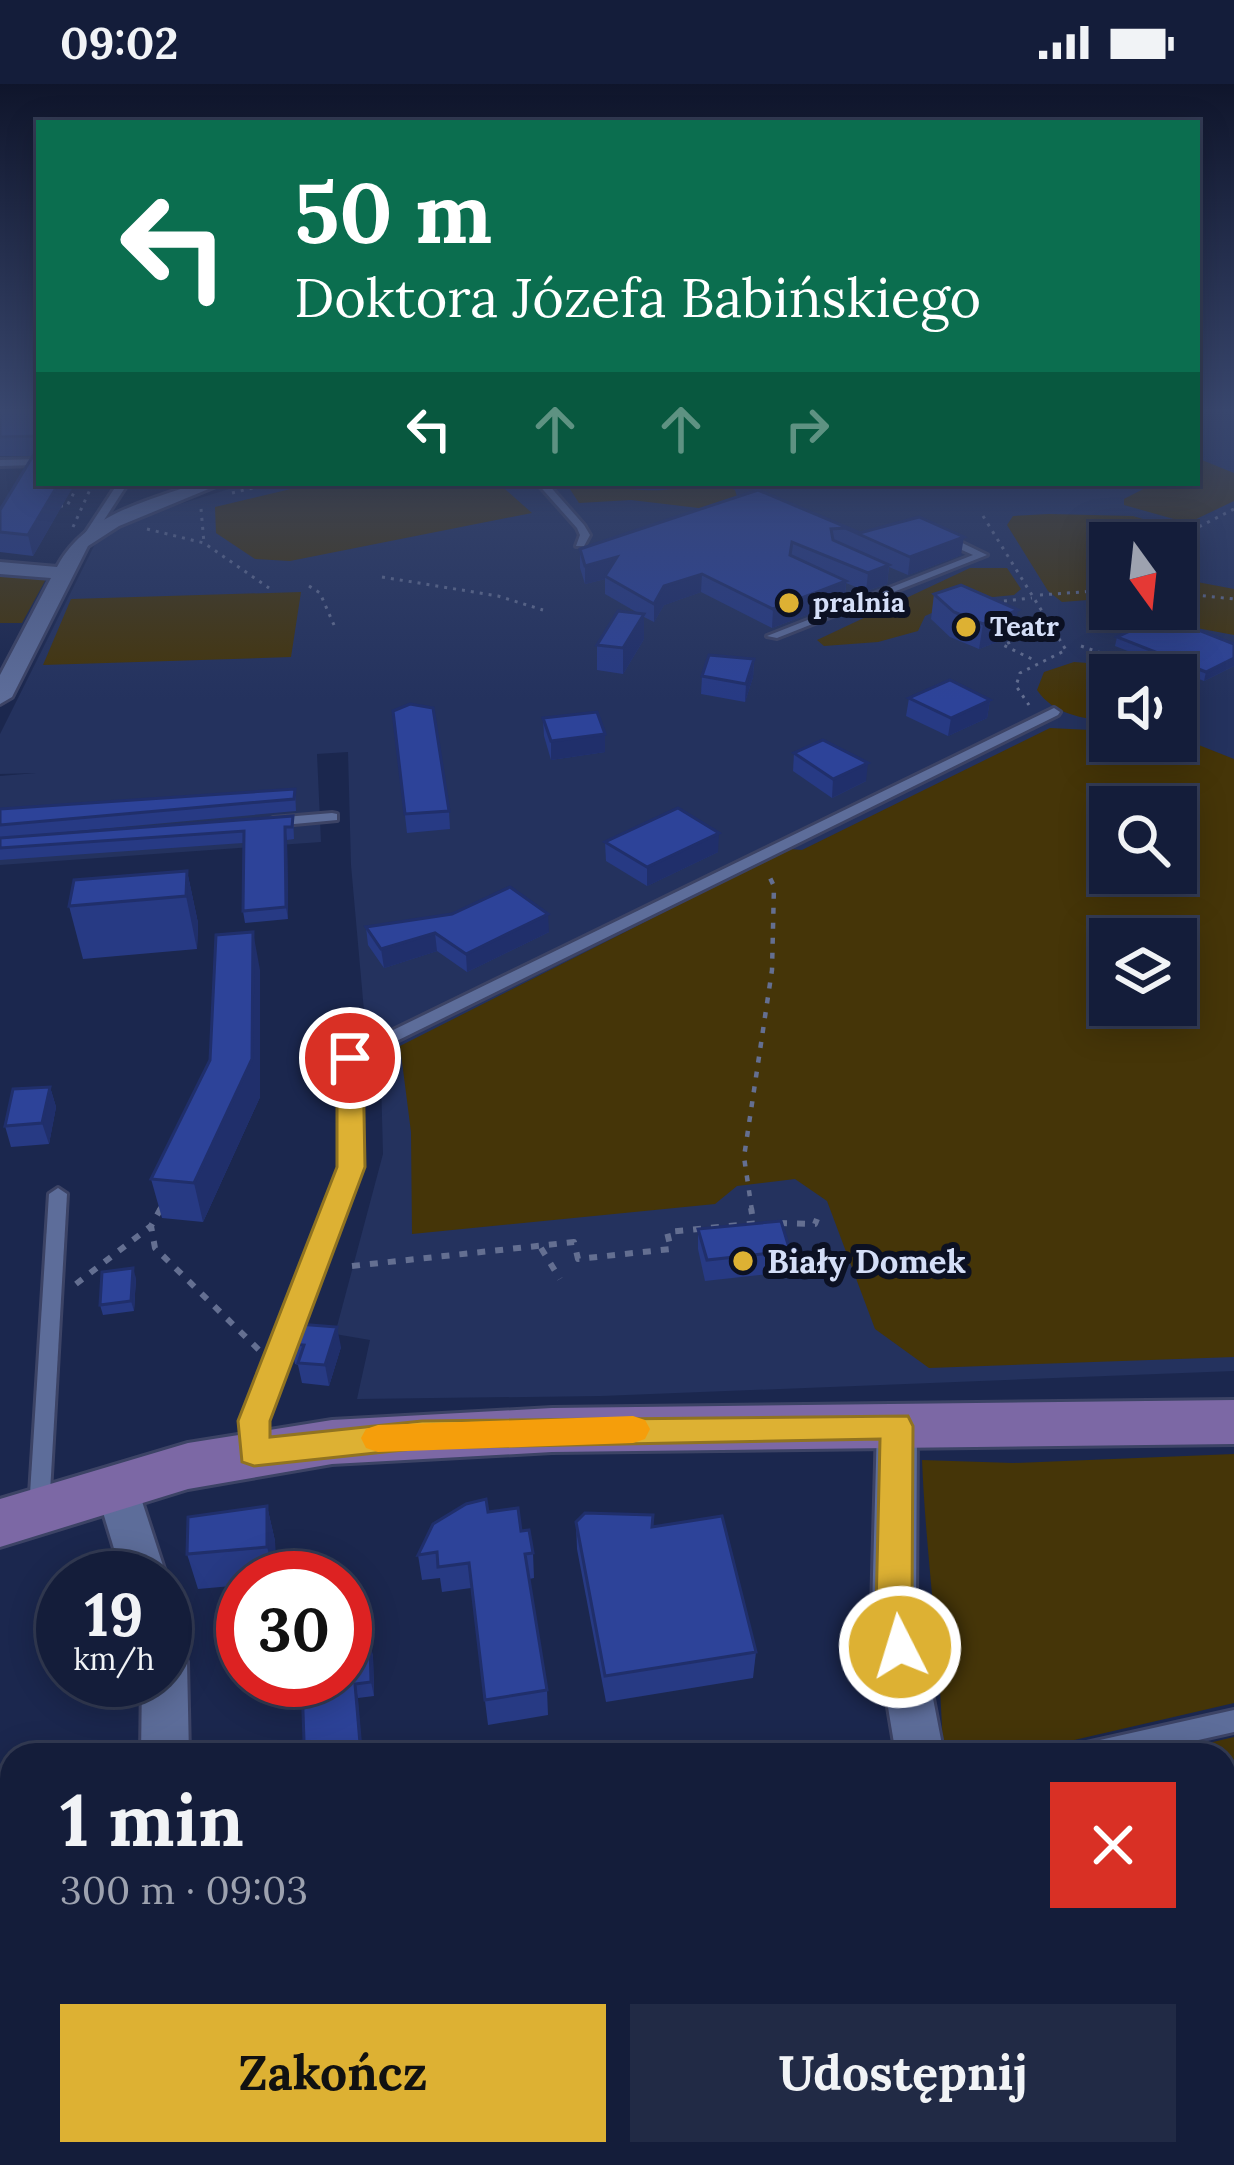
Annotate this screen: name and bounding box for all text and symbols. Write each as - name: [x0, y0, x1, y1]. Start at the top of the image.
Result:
- text: 09:02: [60, 14, 178, 71]
- text: 50 m: [294, 158, 492, 266]
- icon: left: [96, 168, 252, 324]
- text: Doktora Józefa Babińskiego: [294, 263, 981, 332]
- icon: left: [396, 396, 462, 462]
- icon: ahead: [522, 396, 588, 462]
- icon: ahead: [648, 396, 714, 462]
- icon: right: [774, 396, 840, 462]
- north arrow: [1089, 522, 1197, 630]
- map controls: [1089, 522, 1197, 1026]
- place label: pralnia: [813, 585, 905, 619]
- marker: pralnia: [776, 590, 802, 616]
- place label: Teatr: [990, 609, 1059, 643]
- marker: Teatr: [953, 614, 979, 640]
- button: sound: [1089, 654, 1197, 762]
- button: search: [1089, 786, 1197, 894]
- button: layers: [1089, 918, 1197, 1026]
- pin: [299, 1007, 401, 1109]
- icon: arrive: [317, 1025, 383, 1091]
- place label: Biały Domek: [767, 1240, 967, 1282]
- marker: Biały Domek: [730, 1248, 756, 1274]
- speed limit sign: 30: [216, 1551, 372, 1707]
- text: 19: [85, 1576, 143, 1652]
- position arrow: [837, 1584, 963, 1710]
- text: km/h: [73, 1640, 155, 1678]
- text: 1 min: [60, 1774, 244, 1866]
- button: close: [1050, 1782, 1176, 1908]
- text: 300 m · 09:03: [60, 1865, 308, 1915]
- button: Zakończ: [60, 2004, 606, 2142]
- button: Udostępnij: [630, 2004, 1176, 2142]

